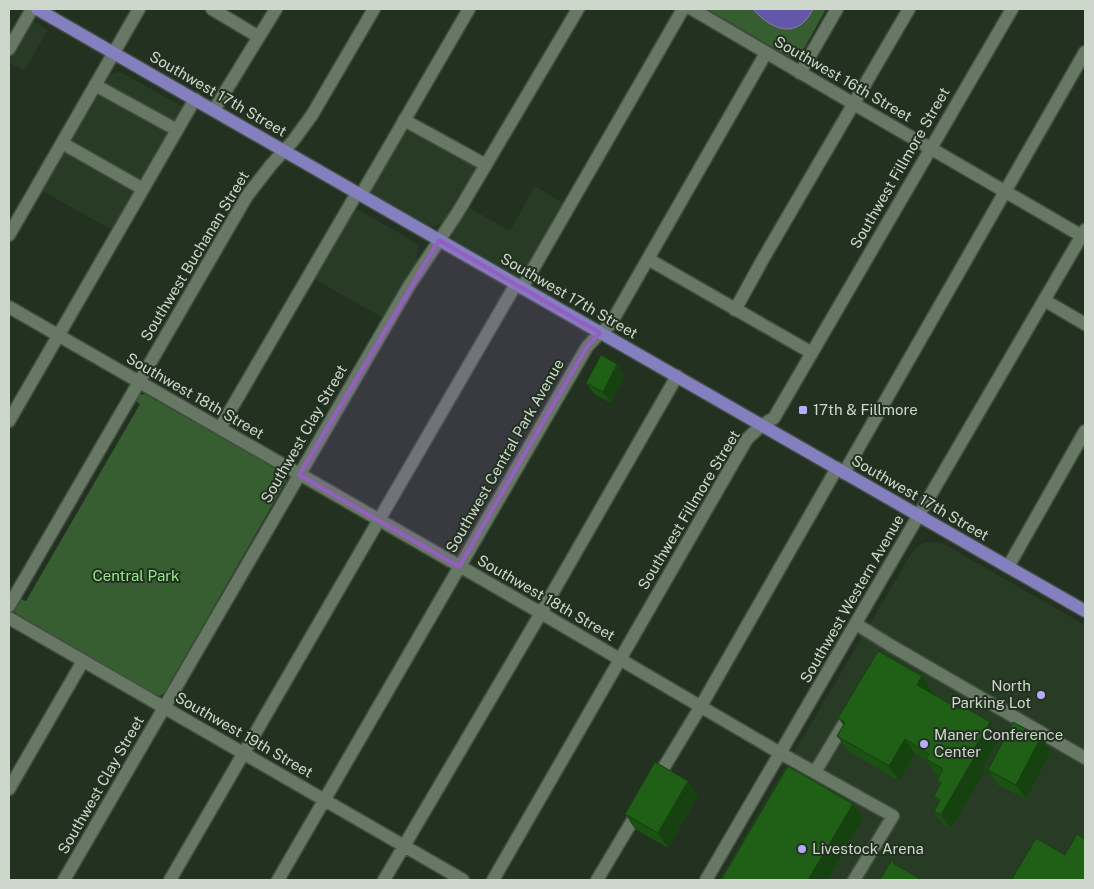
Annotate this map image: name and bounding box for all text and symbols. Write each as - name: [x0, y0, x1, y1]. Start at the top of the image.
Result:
- street label: Southwest 16th Street: [772, 32, 915, 125]
- street label: Southwest 17th Street: [147, 47, 290, 140]
- street label: Southwest Fillmore Street: [846, 84, 953, 251]
- street label: Southwest Buchanan Street: [137, 168, 252, 344]
- street label: Southwest 17th Street: [498, 249, 641, 342]
- street label: Southwest 18th Street: [123, 349, 267, 442]
- street label: Southwest Central Park Avenue: [442, 356, 567, 555]
- street label: Southwest Clay Street: [257, 362, 350, 506]
- place label: 17th & Fillmore: [813, 401, 918, 418]
- marker: 17th & Fillmore: [797, 404, 809, 416]
- street label: Southwest Fillmore Street: [634, 427, 743, 593]
- street label: Southwest 17th Street: [849, 451, 992, 544]
- street label: Southwest Western Avenue: [796, 512, 907, 686]
- street label: Southwest 18th Street: [474, 551, 618, 644]
- park label: Central Park: [92, 567, 180, 584]
- place label: North Parking Lot: [951, 677, 1031, 711]
- street label: Southwest 19th Street: [173, 688, 316, 781]
- marker: North Parking Lot: [1035, 689, 1047, 701]
- street label: Southwest Clay Street: [54, 713, 147, 857]
- place label: Maner Conference Center: [934, 726, 1063, 760]
- marker: Maner Conference Center: [918, 738, 930, 750]
- place label: Livestock Arena: [812, 840, 924, 857]
- marker: Livestock Arena: [796, 843, 808, 855]

